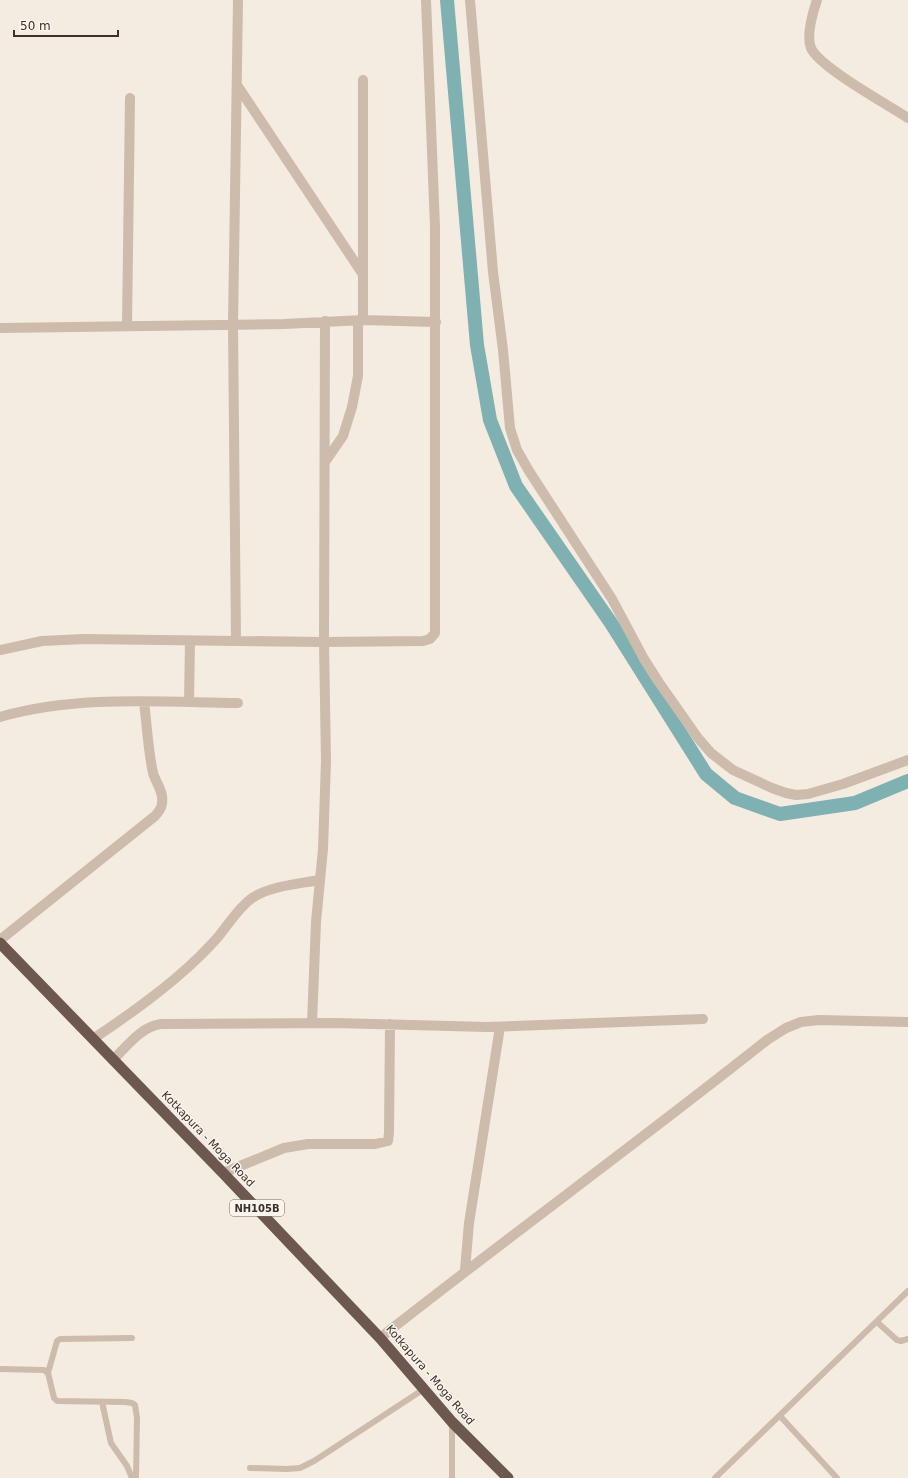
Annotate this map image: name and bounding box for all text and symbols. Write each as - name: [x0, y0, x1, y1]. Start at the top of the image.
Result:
- scale bar: [14, 12, 118, 38]
- text: 50 m: [20, 19, 51, 33]
- street label: Kotkapura - Moga Road: [159, 1088, 257, 1190]
- road number: NH105B: [230, 1200, 284, 1216]
- street label: Kotkapura - Moga Road: [383, 1322, 477, 1428]

